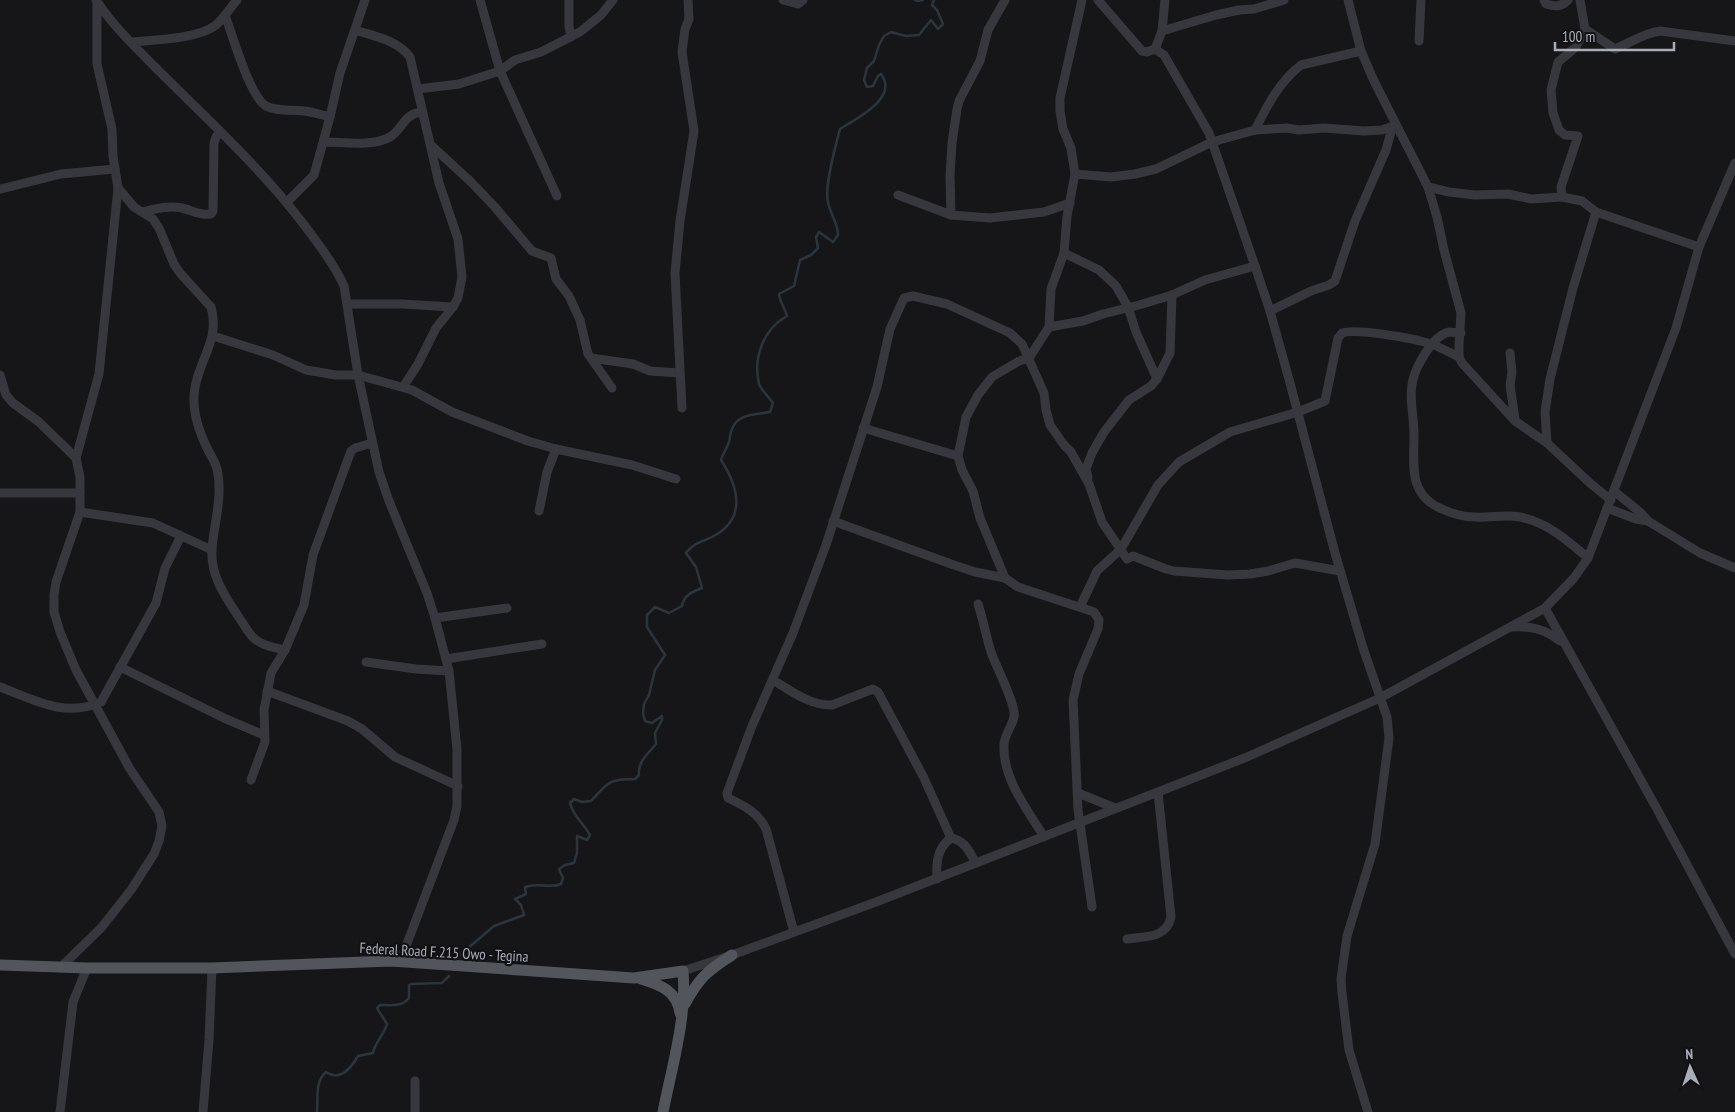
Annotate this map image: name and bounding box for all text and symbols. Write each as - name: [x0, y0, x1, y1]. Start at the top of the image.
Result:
- scale bar: [1555, 20, 1674, 52]
- text: 100 m: [1562, 27, 1595, 46]
- street label: Federal Road F.215 Owo - Tegina: [359, 938, 529, 966]
- north arrow: [1665, 1042, 1715, 1092]
- text: N: [1685, 1045, 1694, 1063]

